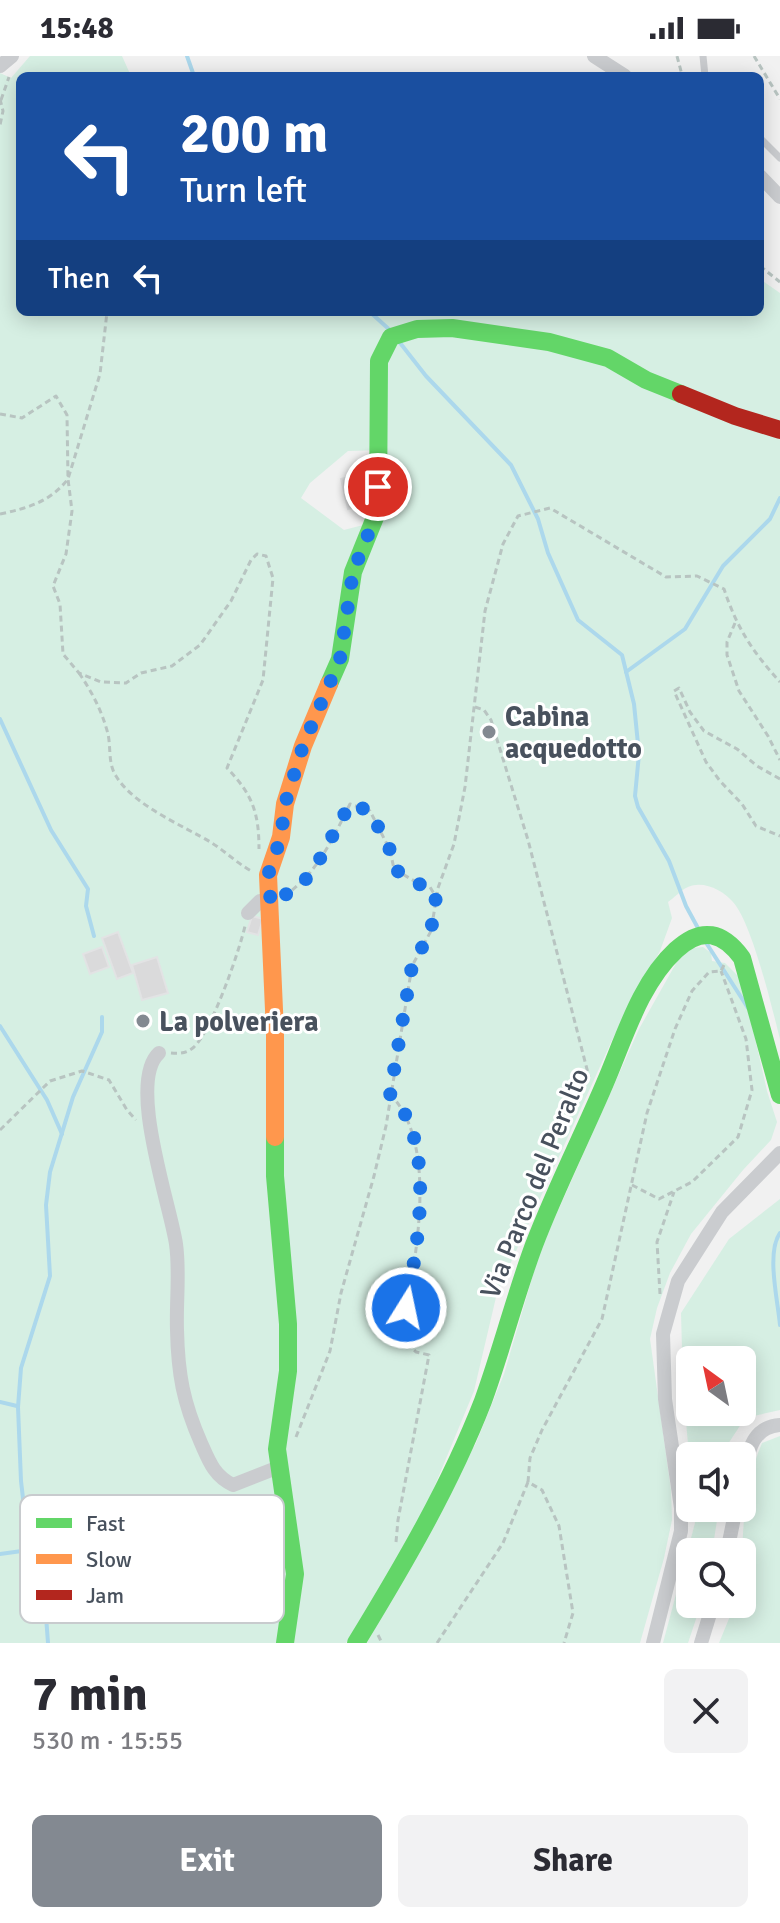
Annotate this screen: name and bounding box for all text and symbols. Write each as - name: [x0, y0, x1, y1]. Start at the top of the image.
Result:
- text: 15:48: [40, 10, 114, 47]
- text: 200 m: [180, 99, 328, 168]
- icon: left: [48, 104, 152, 208]
- text: Turn left: [180, 168, 307, 213]
- icon: left: [126, 256, 170, 300]
- text: Then: [48, 260, 110, 297]
- pin: [344, 453, 412, 521]
- icon: arrive: [356, 465, 400, 509]
- place label: Cabina acquedotto: [505, 700, 642, 766]
- marker: Cabina acquedotto: [480, 723, 498, 741]
- place label: La polveriera: [159, 1005, 319, 1039]
- marker: La polveriera: [134, 1012, 152, 1030]
- street label: Via Parco del Peralto: [473, 1063, 597, 1304]
- position arrow: [364, 1266, 448, 1350]
- north arrow: [676, 1346, 756, 1426]
- map controls: [676, 1346, 756, 1618]
- button: sound: [676, 1442, 756, 1522]
- legend: [20, 1495, 284, 1623]
- text: Fast: [86, 1510, 126, 1537]
- button: search: [676, 1538, 756, 1618]
- text: Slow: [86, 1546, 132, 1573]
- text: Jam: [86, 1582, 124, 1609]
- text: 7 min: [32, 1665, 148, 1724]
- button: close: [664, 1669, 748, 1753]
- text: 530 m · 15:55: [32, 1725, 183, 1757]
- button: Exit: [32, 1815, 382, 1907]
- button: Share: [398, 1815, 748, 1907]

